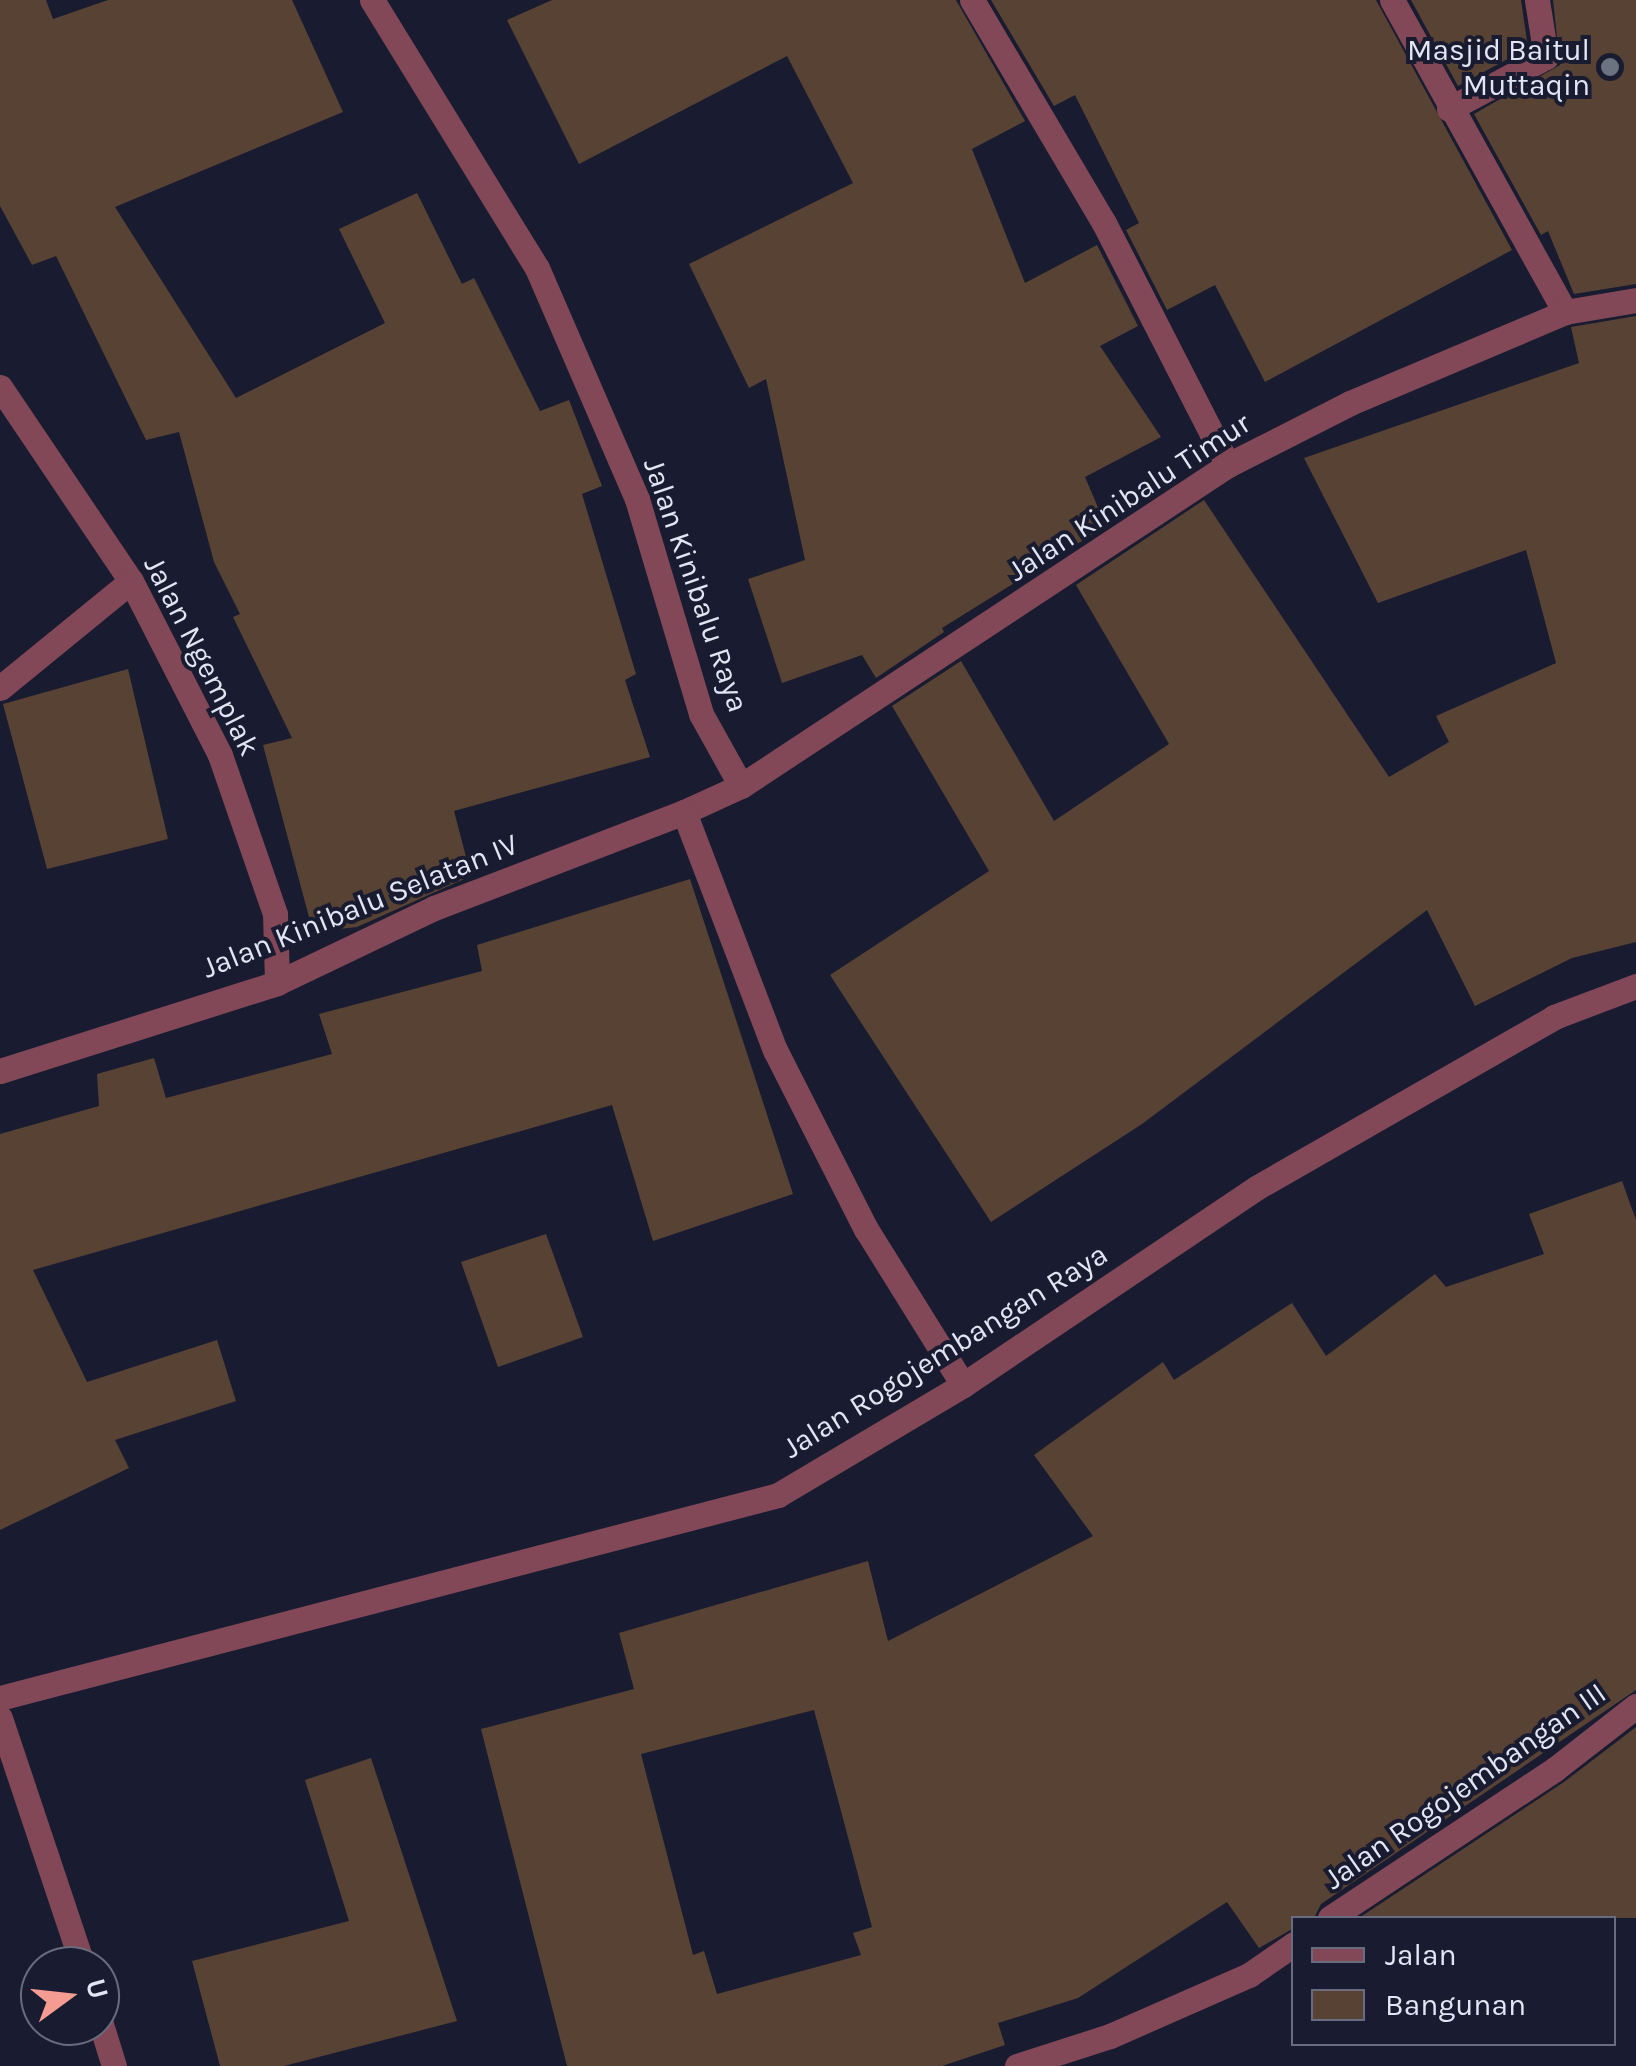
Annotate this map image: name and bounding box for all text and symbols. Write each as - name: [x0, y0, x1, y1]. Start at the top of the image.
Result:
- place label: Masjid Baitul Muttaqin: [1407, 32, 1590, 102]
- marker: Masjid Baitul Muttaqin: [1599, 56, 1621, 78]
- street label: Jalan Kinibalu Timur: [1001, 405, 1257, 589]
- street label: Jalan Kinibalu Raya: [636, 453, 756, 717]
- street label: Jalan Ngemplak: [136, 550, 268, 762]
- street label: Jalan Kinibalu Selatan IV: [197, 826, 523, 986]
- street label: Jalan Rogojembangan Raya: [776, 1236, 1114, 1466]
- street label: Jalan Rogojembangan III: [1317, 1675, 1613, 1897]
- legend: [1291, 1916, 1616, 2046]
- text: Jalan: [1385, 1937, 1457, 1973]
- north arrow: [20, 1946, 120, 2046]
- text: U: [79, 1975, 116, 2002]
- text: Bangunan: [1385, 1987, 1526, 2023]

